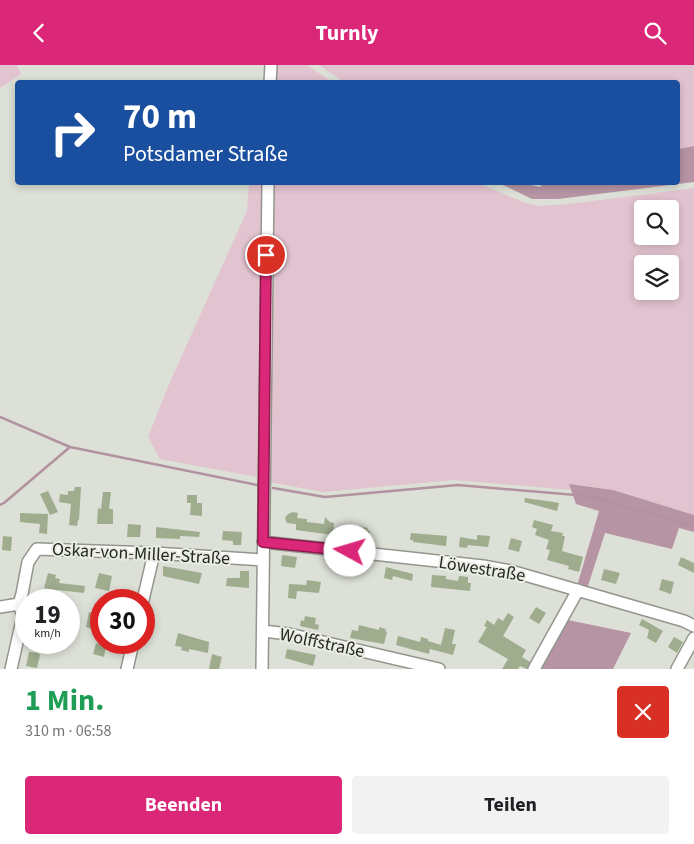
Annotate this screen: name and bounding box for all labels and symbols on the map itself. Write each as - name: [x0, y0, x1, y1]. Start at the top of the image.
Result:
- pin: [245, 234, 287, 276]
- position arrow: [323, 524, 375, 576]
- street label: Oskar-von-Miller-Straße: [51, 537, 231, 571]
- street label: Löwestraße: [437, 550, 527, 588]
- speed limit sign: 30: [90, 589, 155, 654]
- street label: Wolffstraße: [277, 622, 367, 664]

